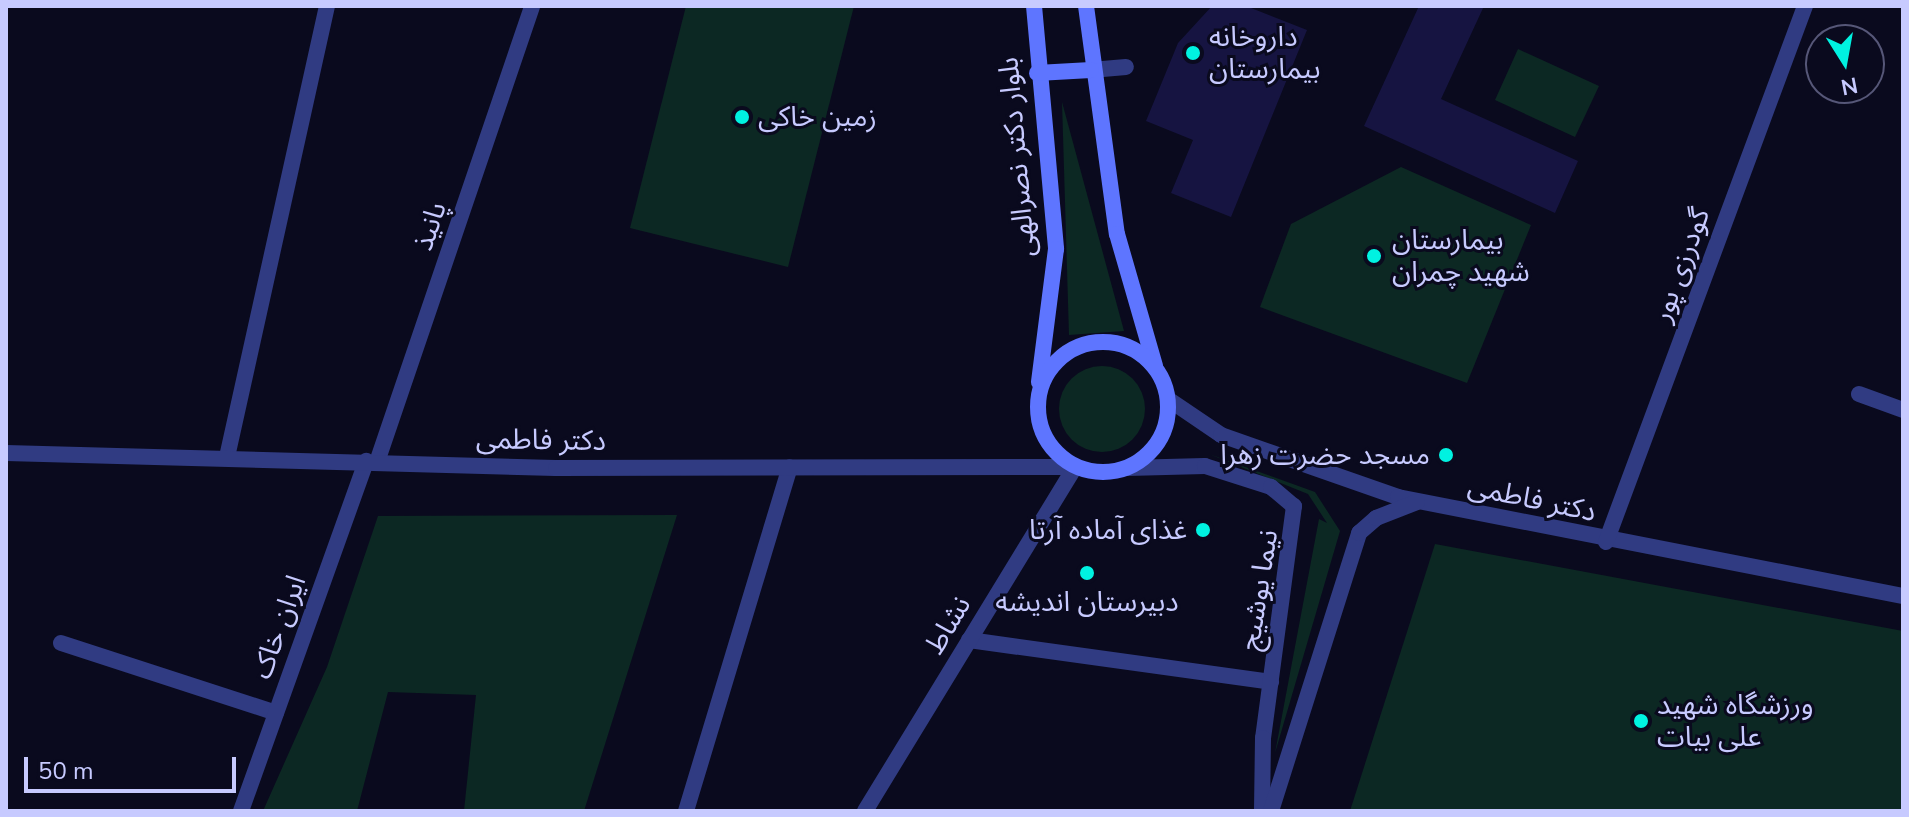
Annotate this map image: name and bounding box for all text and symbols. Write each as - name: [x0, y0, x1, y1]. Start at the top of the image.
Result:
- place label: داروخانه بیمارستان: [1209, 20, 1320, 86]
- north arrow: [1805, 24, 1885, 104]
- marker: داروخانه بیمارستان: [1184, 44, 1202, 62]
- street label: بلوار دکتر نصرالهی: [992, 56, 1042, 258]
- text: N: [1838, 69, 1860, 102]
- place label: زمین خاکی: [758, 100, 877, 134]
- marker: زمین خاکی: [733, 108, 751, 126]
- street label: پانیذ: [406, 197, 454, 255]
- street label: گودرزی پور: [1645, 203, 1717, 327]
- place label: بیمارستان شهید چمران: [1392, 223, 1530, 289]
- marker: بیمارستان شهید چمران: [1363, 245, 1385, 267]
- street label: دکتر فاطمی: [476, 422, 606, 458]
- place label: مسجد حضرت زهرا: [1220, 438, 1430, 472]
- marker: مسجد حضرت زهرا: [1437, 446, 1455, 464]
- street label: دکتر فاطمی: [1465, 469, 1599, 529]
- place label: غذای آماده آرتا: [1029, 513, 1187, 547]
- marker: غذای آماده آرتا: [1194, 521, 1212, 539]
- street label: نیما یوشیج: [1233, 527, 1285, 653]
- marker: دبیرستان اندیشه: [1078, 564, 1096, 582]
- street label: ایران خاک: [245, 571, 313, 683]
- place label: دبیرستان اندیشه: [995, 585, 1179, 619]
- street label: نشاط: [918, 590, 978, 660]
- place label: ورزشگاه شهید علی بیات: [1657, 688, 1814, 754]
- marker: ورزشگاه شهید علی بیات: [1632, 712, 1650, 730]
- scale bar: [28, 741, 240, 791]
- text: 50 m: [38, 755, 94, 787]

